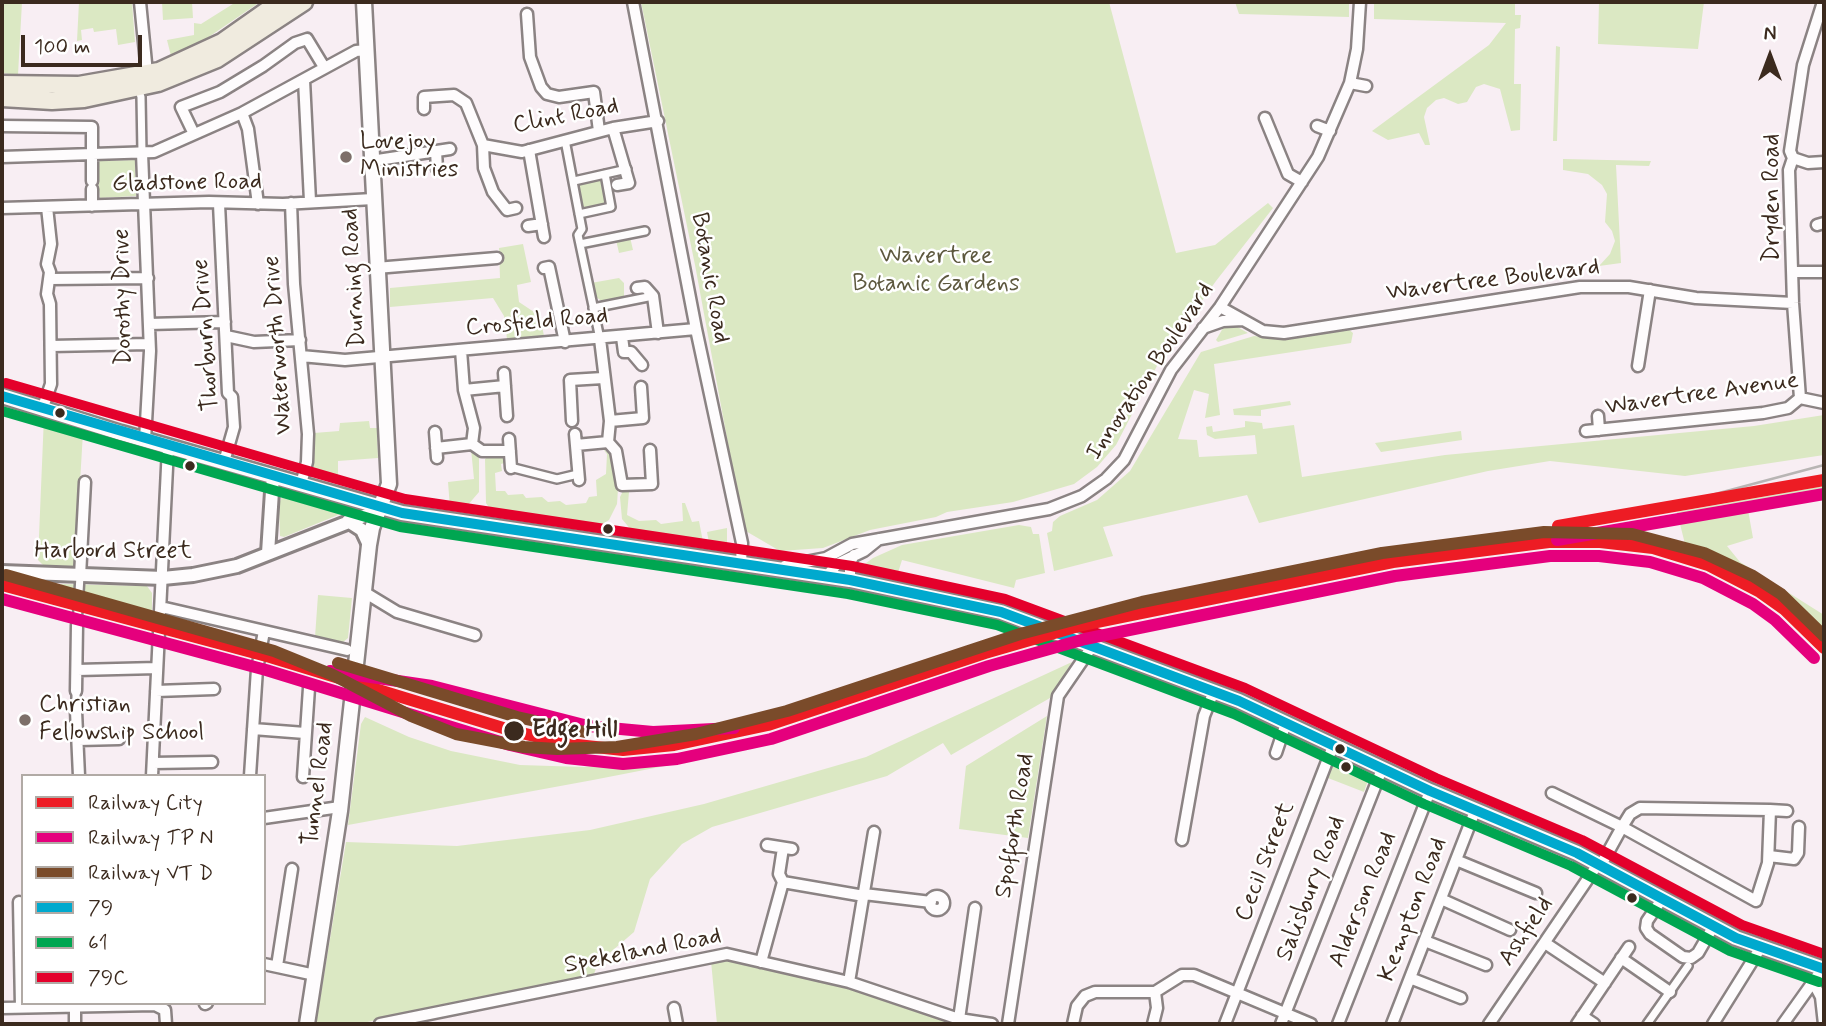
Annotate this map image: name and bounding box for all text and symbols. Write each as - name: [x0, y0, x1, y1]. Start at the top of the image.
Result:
- scale bar: [24, 21, 145, 65]
- north arrow: [1735, 21, 1805, 91]
- text: N: [1764, 22, 1776, 47]
- text: 100 m: [34, 33, 90, 61]
- street label: Clint Road: [511, 93, 621, 141]
- place label: Lovejoy Ministries: [360, 129, 459, 185]
- street label: Dryden Road: [1759, 134, 1787, 262]
- marker: Lovejoy Ministries: [338, 149, 354, 165]
- street label: Gladstone Road: [112, 168, 262, 200]
- street label: Durning Road: [337, 208, 373, 348]
- street label: Botanic Road: [683, 210, 735, 346]
- street label: Dorothy Drive: [108, 228, 140, 366]
- park label: Wavertree Botanic Gardens: [852, 243, 1020, 299]
- street label: Waterworth Drive: [258, 254, 300, 436]
- street label: Wavertree Boulevard: [1385, 254, 1601, 308]
- street label: Thorburn Drive: [187, 258, 227, 412]
- street label: Innovation Boulevard: [1081, 278, 1221, 466]
- street label: Crosfield Road: [465, 302, 609, 344]
- street label: Wavertree Avenue: [1604, 367, 1800, 423]
- unlabelled marker: [53, 406, 67, 420]
- unlabelled marker: [183, 459, 197, 473]
- unlabelled marker: [601, 522, 615, 536]
- street label: Harbord Street: [34, 538, 192, 566]
- place label: Christian Fellowship School: [39, 692, 204, 748]
- marker: Christian Fellowship School: [17, 712, 33, 728]
- place label: Edge Hill: [532, 717, 617, 745]
- marker: Edge Hill: [502, 719, 526, 743]
- street label: Tunnel Road: [297, 720, 341, 848]
- unlabelled marker: [1333, 742, 1347, 756]
- street label: Spofforth Road: [990, 752, 1042, 900]
- unlabelled marker: [1339, 760, 1353, 774]
- legend: [21, 774, 266, 1005]
- text: Railway City: [88, 789, 203, 817]
- street label: Cecil Street: [1230, 798, 1302, 926]
- street label: Salisbury Road: [1271, 812, 1353, 966]
- text: Railway TP N: [88, 824, 213, 852]
- street label: Alderson Road: [1324, 828, 1404, 972]
- street label: Kempton Road: [1373, 834, 1455, 986]
- text: Railway VT D: [88, 859, 213, 887]
- unlabelled marker: [1625, 891, 1639, 905]
- street label: Ashfield: [1493, 892, 1561, 972]
- text: 79: [88, 894, 113, 922]
- street label: Spekeland Road: [562, 923, 724, 981]
- text: 61: [88, 929, 108, 957]
- text: 79C: [88, 964, 128, 992]

